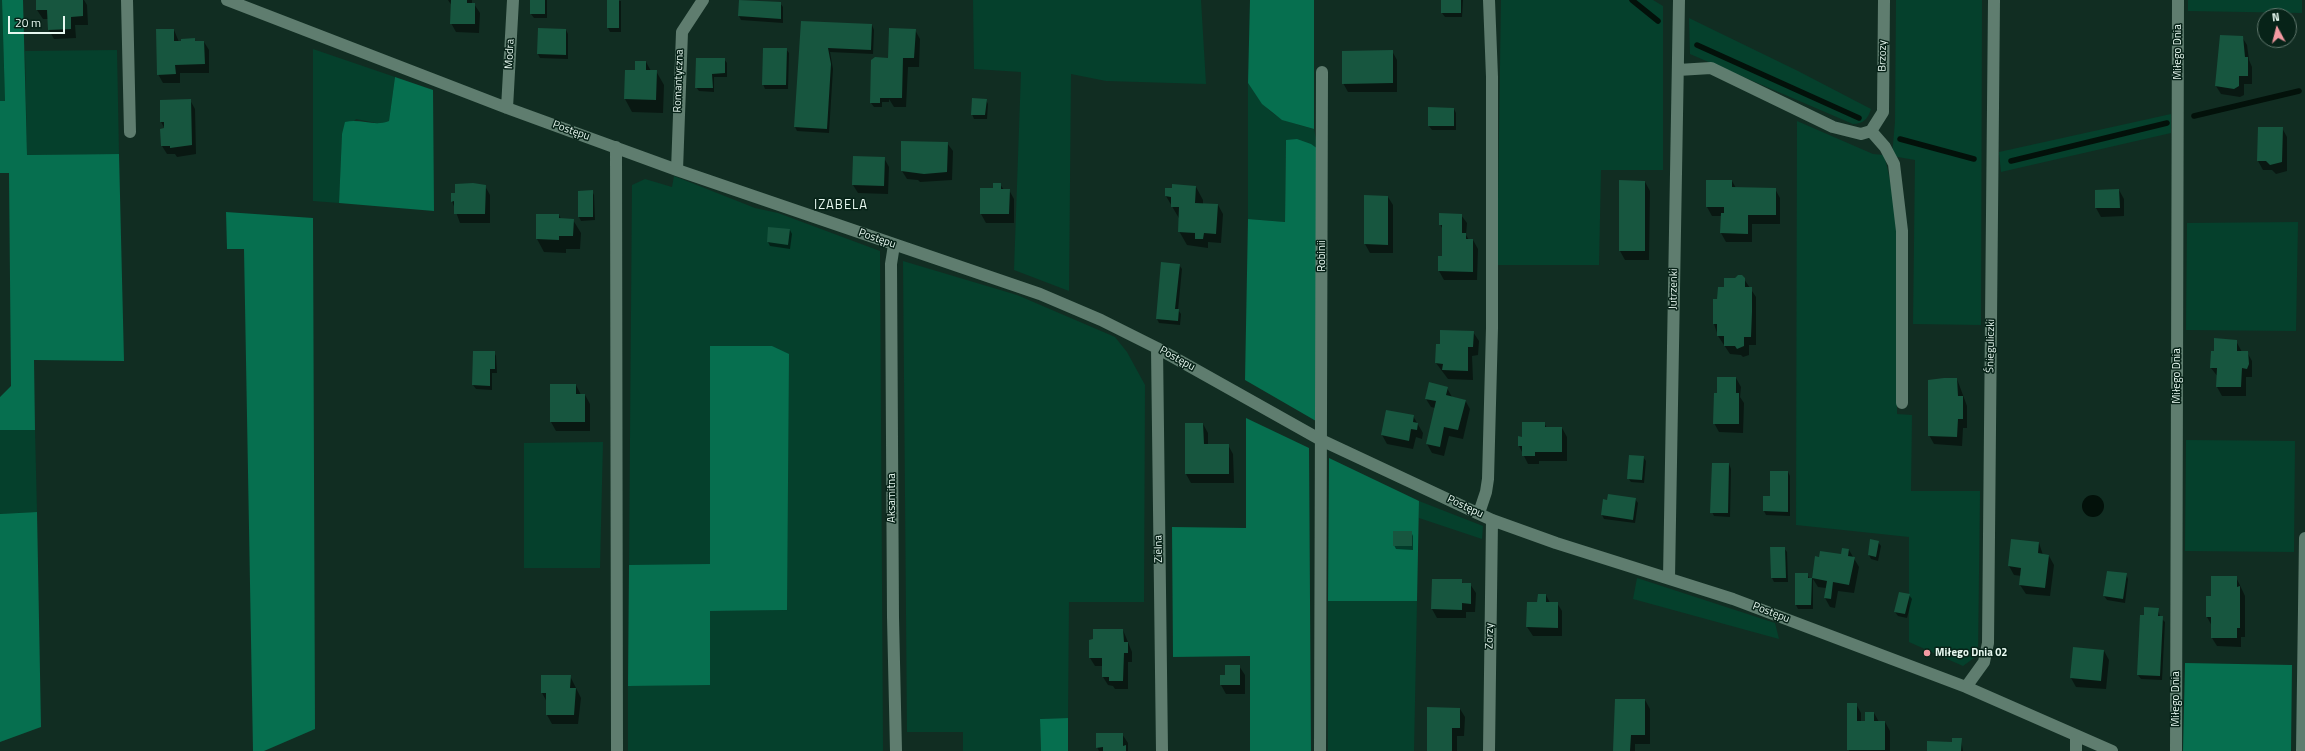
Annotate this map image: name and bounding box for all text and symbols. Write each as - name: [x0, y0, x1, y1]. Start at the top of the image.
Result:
- scale bar: [10, 8, 67, 34]
- north arrow: [2257, 8, 2297, 48]
- text: N: [2271, 9, 2280, 25]
- text: 20 m: [15, 13, 41, 32]
- street label: Miłego Dnia: [2171, 24, 2185, 80]
- street label: Modra: [503, 39, 517, 69]
- street label: Brzozy: [1876, 40, 1890, 72]
- street label: Romantyczna: [671, 49, 687, 113]
- street label: Postępu: [551, 118, 591, 144]
- district label: IZABELA: [814, 198, 868, 214]
- street label: Postępu: [857, 226, 897, 252]
- street label: Robinii: [1315, 240, 1329, 272]
- street label: Jutrzenki: [1667, 268, 1681, 310]
- street label: Śnieguliczki: [1984, 319, 1998, 373]
- street label: Postępu: [1157, 344, 1197, 374]
- street label: Miłego Dnia: [2170, 348, 2184, 404]
- street label: Aksamitna: [885, 473, 899, 523]
- street label: Postępu: [1445, 493, 1485, 521]
- street label: Zielna: [1152, 535, 1166, 563]
- street label: Postępu: [1751, 600, 1791, 626]
- street label: Zorzy: [1483, 623, 1497, 649]
- place label: Miłego Dnia 02: [1935, 646, 2008, 660]
- marker: Miłego Dnia 02: [1922, 648, 1932, 658]
- street label: Miłego Dnia: [2169, 671, 2183, 727]

